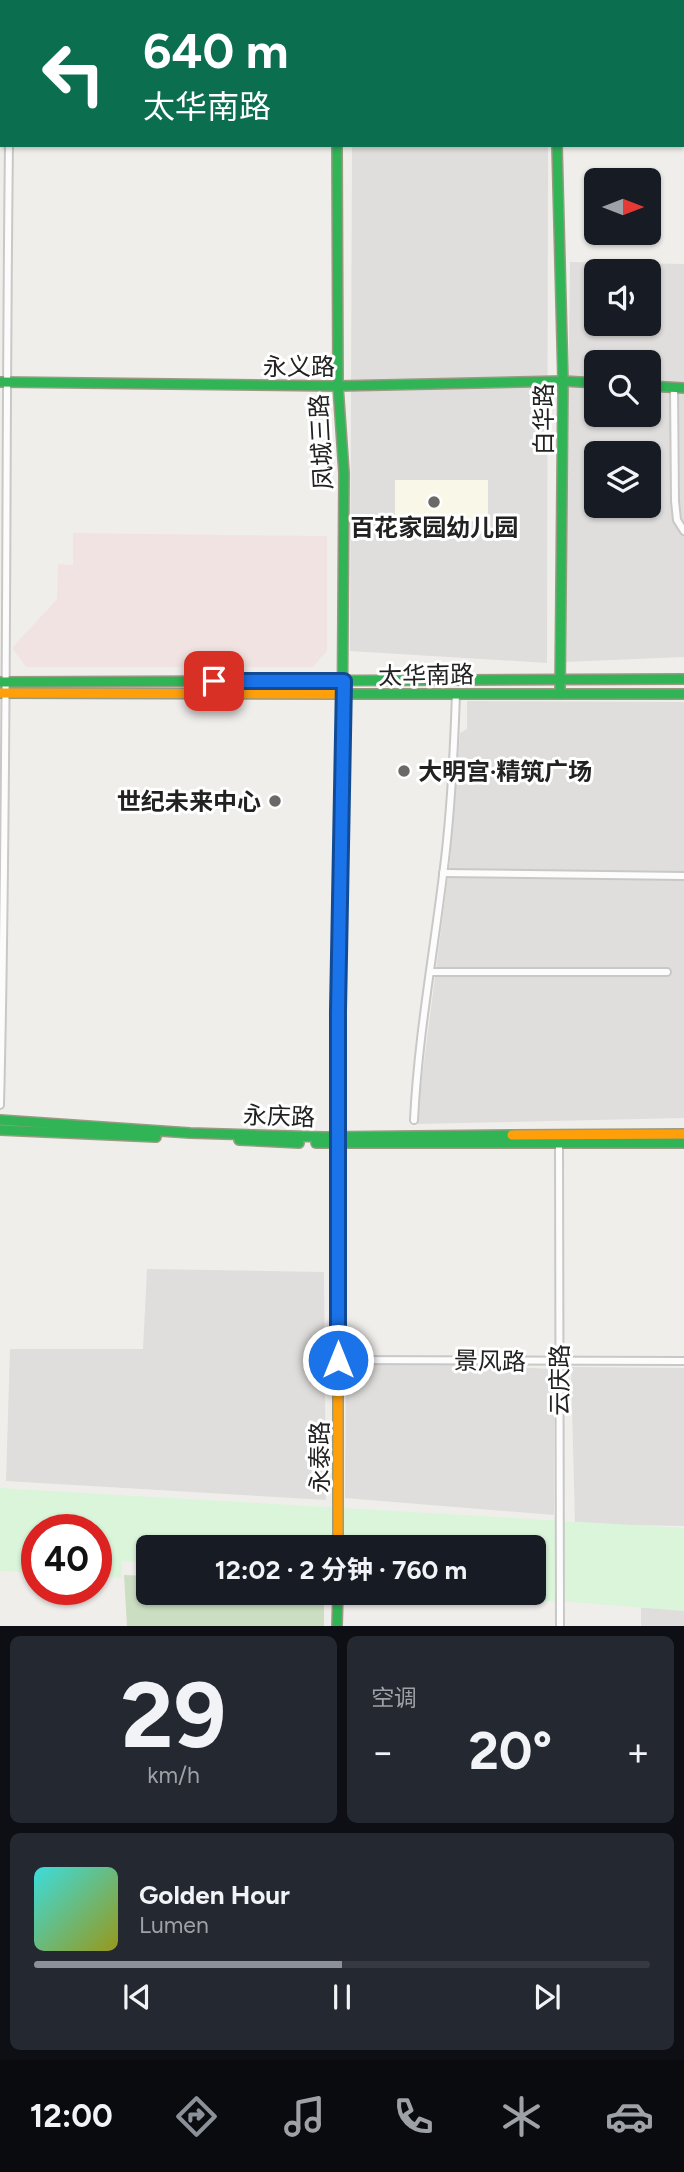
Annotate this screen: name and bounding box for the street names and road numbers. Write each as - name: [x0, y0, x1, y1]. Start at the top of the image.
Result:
- street label: 永义路: [263, 352, 335, 381]
- street label: 白华路: [529, 383, 558, 455]
- street label: 凤城三路: [304, 393, 338, 491]
- street label: 太华南路: [378, 660, 474, 690]
- street label: 永庆路: [243, 1100, 315, 1132]
- street label: 云庆路: [545, 1344, 574, 1416]
- street label: 景风路: [454, 1346, 526, 1376]
- street label: 永泰路: [305, 1421, 334, 1493]

